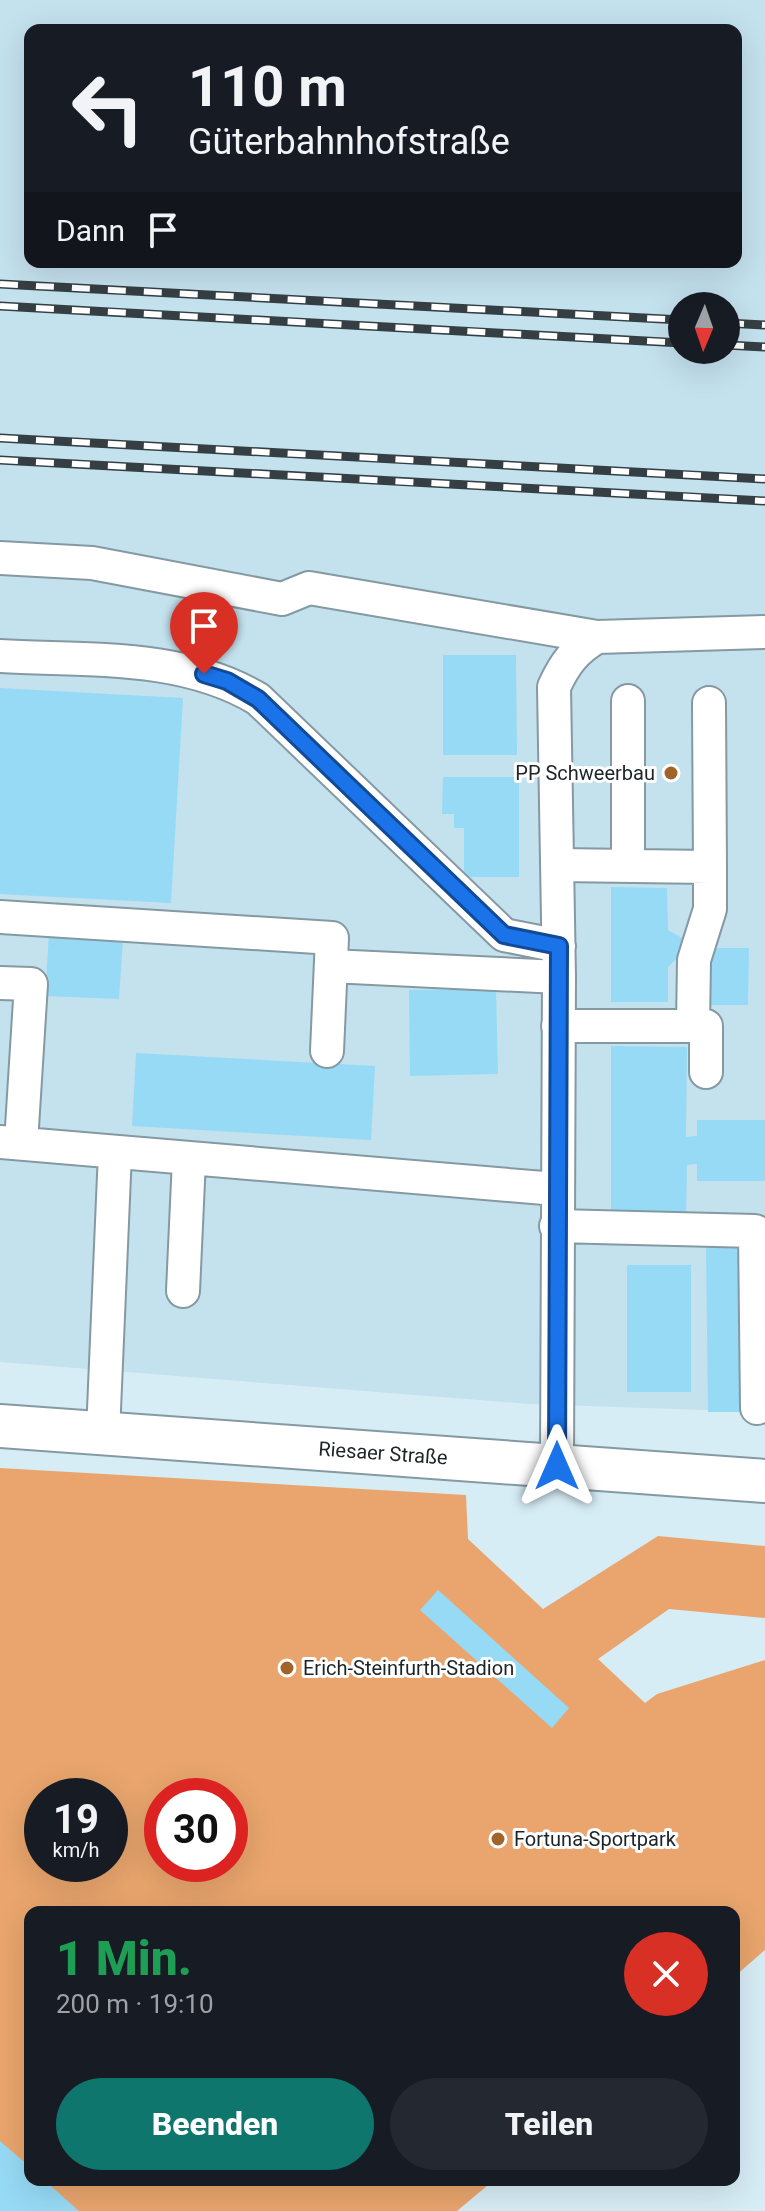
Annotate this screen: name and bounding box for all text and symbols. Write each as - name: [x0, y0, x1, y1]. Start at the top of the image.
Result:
- text: 110 m: [188, 54, 347, 120]
- icon: left: [56, 56, 160, 160]
- text: Güterbahnhofstraße: [188, 121, 510, 163]
- icon: arrive: [141, 208, 185, 252]
- text: Dann: [56, 213, 125, 248]
- north arrow: [668, 292, 740, 364]
- map controls: [668, 292, 740, 364]
- pin: [170, 592, 238, 674]
- icon: arrive: [182, 604, 226, 648]
- place label: PP Schweerbau: [515, 761, 655, 785]
- marker: PP Schweerbau: [662, 764, 680, 782]
- position arrow: [515, 1424, 599, 1508]
- street label: Riesaer Straße: [318, 1437, 448, 1469]
- place label: Erich-Steinfurth-Stadion: [303, 1656, 514, 1680]
- marker: Erich-Steinfurth-Stadion: [278, 1659, 296, 1677]
- speed limit sign: 30: [144, 1778, 248, 1882]
- text: 19: [53, 1796, 99, 1843]
- place label: Fortuna-Sportpark: [514, 1827, 677, 1851]
- marker: Fortuna-Sportpark: [489, 1830, 507, 1848]
- text: km/h: [53, 1838, 99, 1862]
- text: 1 Min.: [56, 1930, 192, 1987]
- button: close: [624, 1932, 708, 2016]
- text: 200 m · 19:10: [56, 1989, 214, 2019]
- button: Beenden: [56, 2078, 374, 2170]
- button: Teilen: [390, 2078, 708, 2170]

